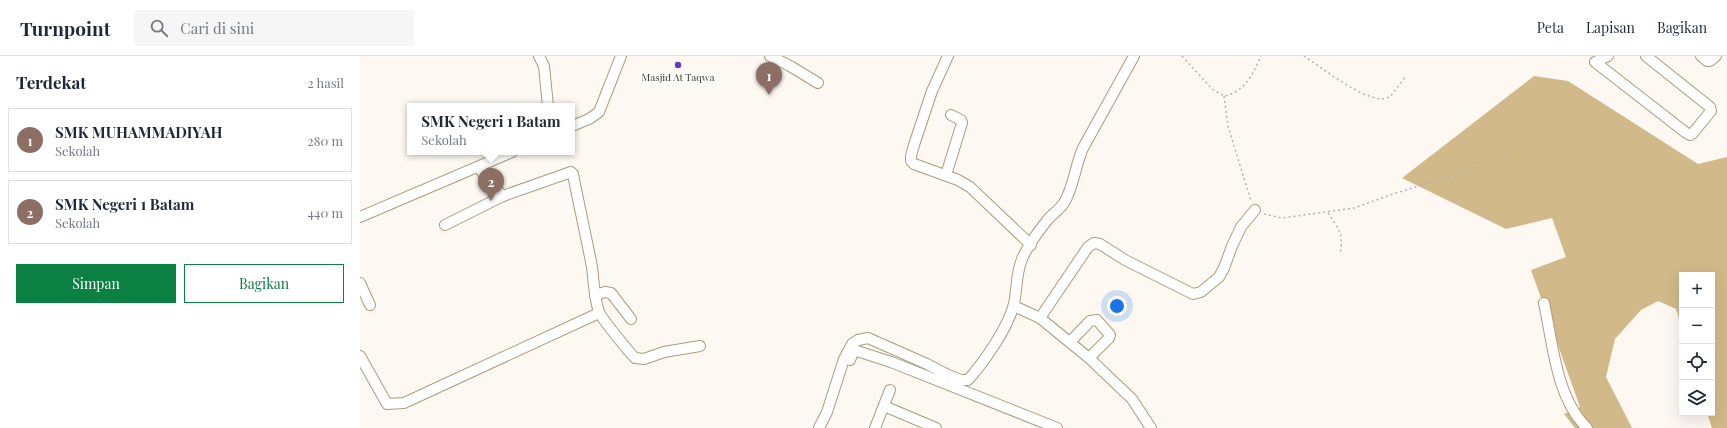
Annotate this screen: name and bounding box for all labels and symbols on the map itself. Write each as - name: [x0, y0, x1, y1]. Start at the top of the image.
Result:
- marker: Masjid At Taqwa: [673, 60, 683, 70]
- pin: 1: [756, 62, 782, 95]
- place label: Masjid At Taqwa: [642, 70, 714, 84]
- pin: 2: [478, 168, 504, 201]
- your location: [1107, 296, 1127, 316]

